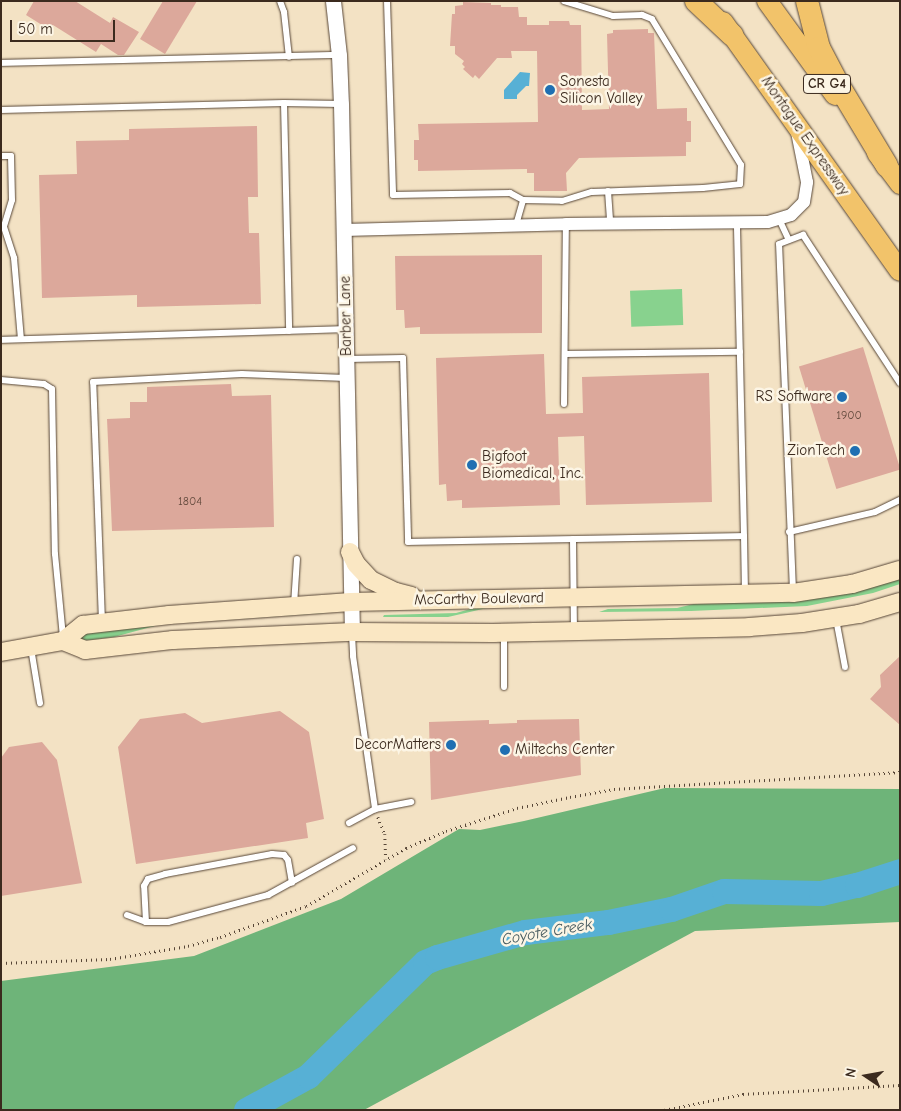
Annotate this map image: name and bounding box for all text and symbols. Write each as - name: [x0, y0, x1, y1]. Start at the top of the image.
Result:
- scale bar: [12, 10, 118, 42]
- text: 50 m: [18, 20, 53, 38]
- place label: Sonesta Silicon Valley: [560, 72, 643, 107]
- road number: CR G4: [802, 72, 852, 96]
- street label: Montague Expressway: [757, 73, 853, 199]
- marker: Sonesta Silicon Valley: [544, 84, 556, 96]
- street label: Barber Lane: [336, 276, 356, 356]
- place label: RS Software: [756, 388, 832, 406]
- marker: RS Software: [836, 391, 848, 403]
- house number: 1900: [836, 409, 862, 423]
- place label: ZionTech: [787, 442, 845, 460]
- marker: ZionTech: [849, 445, 861, 457]
- place label: Bigfoot Biomedical, Inc.: [482, 447, 583, 482]
- marker: Bigfoot Biomedical, Inc.: [466, 459, 478, 471]
- house number: 1804: [178, 495, 202, 509]
- street label: McCarthy Boulevard: [414, 589, 544, 609]
- place label: DecorMatters: [355, 736, 441, 754]
- marker: DecorMatters: [445, 739, 457, 751]
- place label: Miltechs Center: [515, 741, 614, 759]
- marker: Miltechs Center: [499, 744, 511, 756]
- water label: Coyote Creek: [500, 915, 594, 949]
- north arrow: [841, 1051, 891, 1101]
- text: N: [842, 1067, 860, 1079]

